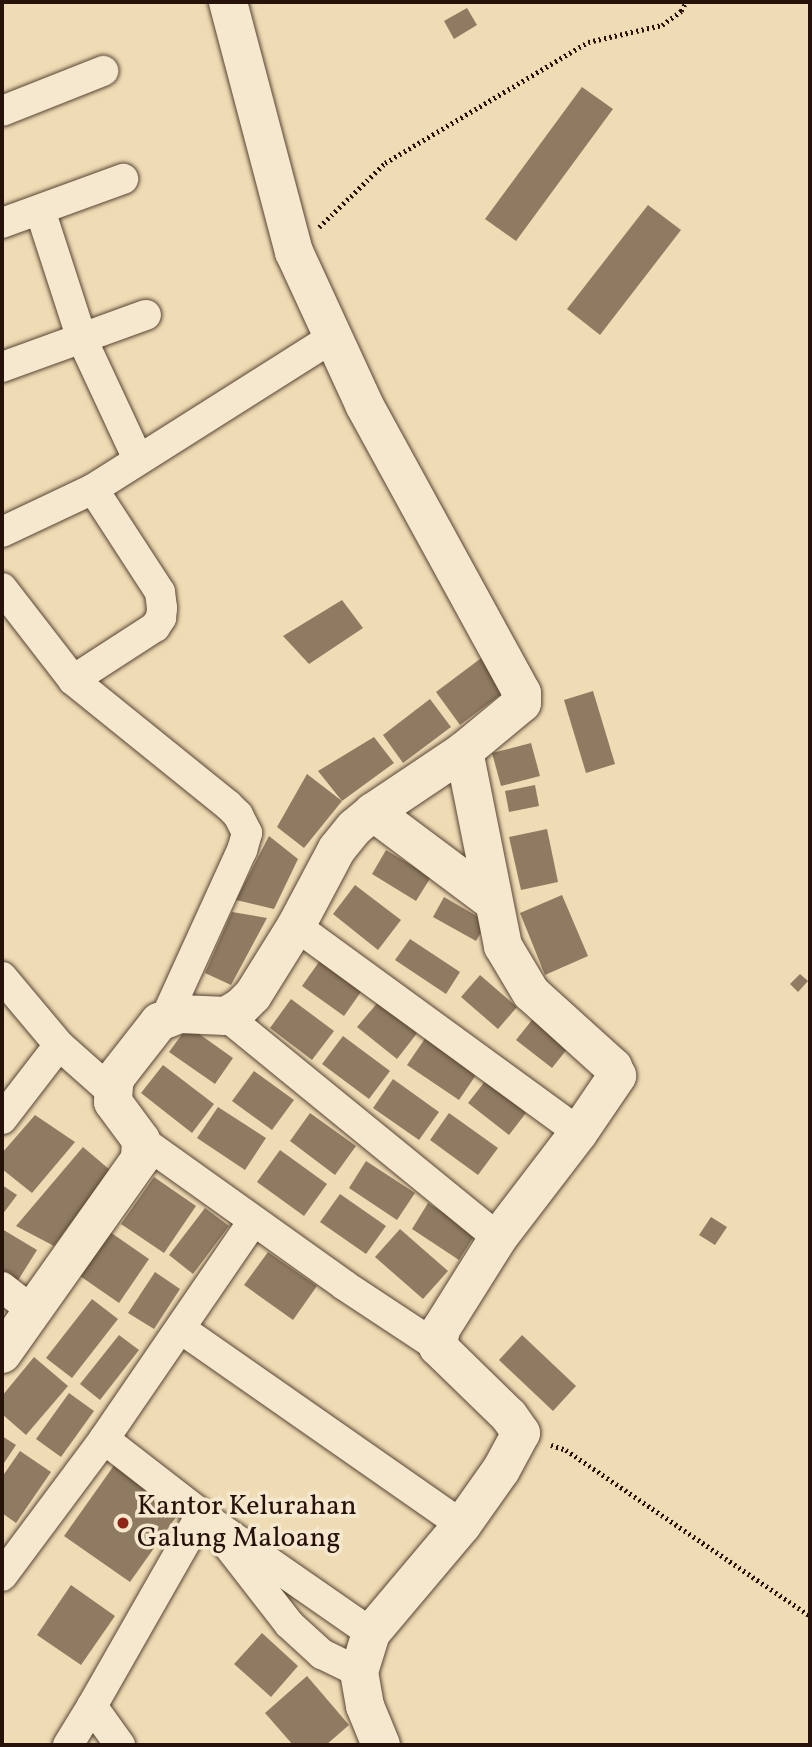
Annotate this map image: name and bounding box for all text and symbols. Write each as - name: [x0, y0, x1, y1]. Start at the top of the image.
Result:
- place label: Kantor Kelurahan Galung Maloang: [137, 1490, 357, 1556]
- marker: Kantor Kelurahan Galung Maloang: [115, 1515, 131, 1531]

